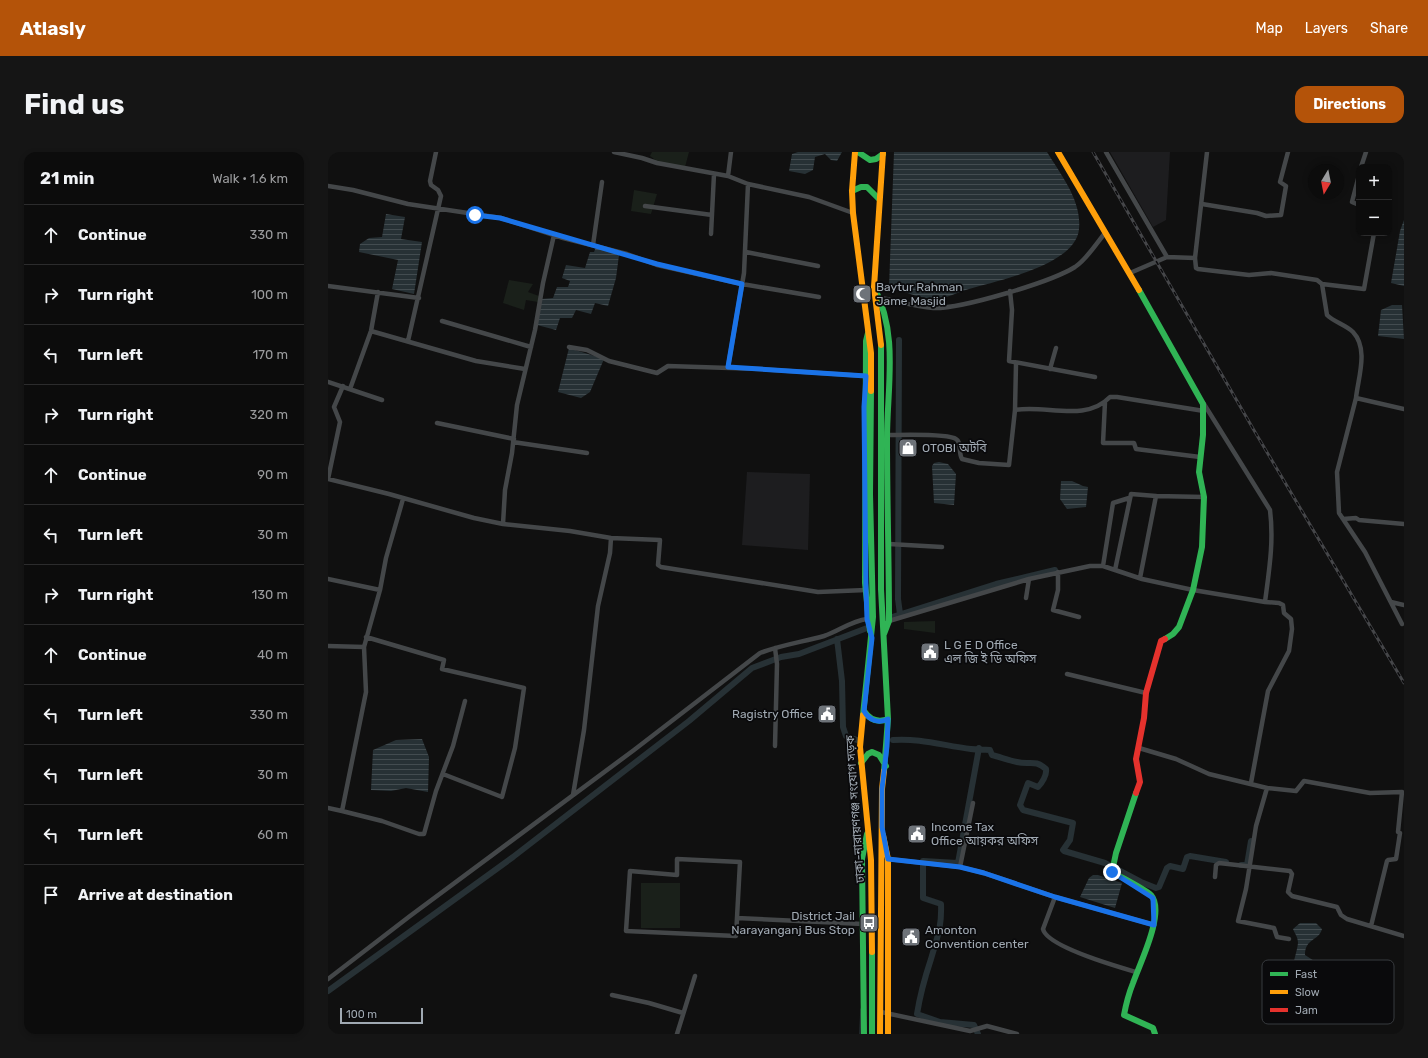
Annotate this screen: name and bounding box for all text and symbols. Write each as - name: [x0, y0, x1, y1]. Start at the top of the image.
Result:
- text: Atlasly: [20, 17, 86, 40]
- text: Map: [1256, 20, 1283, 37]
- text: Layers: [1305, 20, 1348, 37]
- text: Share: [1370, 20, 1408, 37]
- button: Directions: [1295, 86, 1404, 123]
- text: Find us: [24, 88, 124, 121]
- north arrow: [1308, 164, 1344, 200]
- map controls: [1356, 164, 1392, 236]
- button: +: [1356, 164, 1392, 200]
- text: 21 min: [40, 168, 95, 188]
- text: Walk · 1.6 km: [212, 171, 288, 186]
- button: −: [1356, 200, 1392, 236]
- route start: [466, 206, 484, 224]
- icon: ahead: [40, 224, 62, 246]
- text: Continue: [78, 226, 147, 244]
- text: 330 m: [249, 227, 288, 242]
- place label: Baytur Rahman Jame Masjid: [876, 280, 963, 308]
- mosque icon: Baytur Rahman Jame Masjid: [851, 283, 873, 305]
- icon: right: [40, 284, 62, 306]
- text: Turn right: [78, 286, 153, 304]
- text: 100 m: [251, 287, 288, 302]
- icon: left: [40, 344, 62, 366]
- text: Turn left: [78, 346, 143, 364]
- text: 170 m: [253, 347, 288, 362]
- icon: right: [40, 404, 62, 426]
- text: Turn right: [78, 406, 153, 424]
- text: 320 m: [250, 407, 288, 422]
- shop icon: OTOBI অটবি: [897, 437, 919, 459]
- place label: OTOBI অটবি: [922, 440, 988, 455]
- icon: ahead: [40, 464, 62, 486]
- text: Continue: [78, 466, 147, 484]
- text: 90 m: [257, 467, 288, 482]
- icon: left: [40, 524, 62, 546]
- text: Turn left: [78, 526, 143, 544]
- text: 30 m: [257, 527, 288, 542]
- icon: right: [40, 584, 62, 606]
- text: Turn right: [78, 586, 153, 604]
- text: 130 m: [252, 587, 288, 602]
- place label: L G E D Office এল জি ই ডি অফিস: [944, 638, 1037, 666]
- public building icon: L G E D Office এল জি ই ডি অফিস: [919, 641, 941, 663]
- icon: ahead: [40, 644, 62, 666]
- text: Continue: [78, 646, 147, 664]
- text: 40 m: [257, 647, 288, 662]
- public building icon: Ragistry Office: [816, 703, 838, 725]
- icon: left: [40, 704, 62, 726]
- text: Turn left: [78, 706, 143, 724]
- text: 330 m: [249, 707, 288, 722]
- place label: Ragistry Office: [732, 707, 813, 721]
- street label: ঢাকা-নারায়ণগঞ্জ সংযোগ সড়ক: [843, 734, 867, 884]
- icon: left: [40, 764, 62, 786]
- text: Turn left: [78, 766, 143, 784]
- text: 30 m: [257, 767, 288, 782]
- place label: Income Tax Office আয়কর অফিস: [931, 820, 1039, 848]
- public building icon: Income Tax Office আয়কর অফিস: [906, 823, 928, 845]
- icon: left: [40, 824, 62, 846]
- text: Turn left: [78, 826, 143, 844]
- text: 60 m: [257, 827, 288, 842]
- route end: [1103, 863, 1121, 881]
- icon: arrive: [40, 884, 62, 906]
- text: Arrive at destination: [78, 886, 233, 904]
- place label: District Jail Narayanganj Bus Stop: [731, 909, 855, 937]
- bus stop icon: District Jail Narayanganj Bus Stop: [858, 912, 880, 934]
- place label: Amonton Convention center: [925, 923, 1029, 951]
- public building icon: Amonton Convention center: [900, 926, 922, 948]
- legend: [1262, 960, 1394, 1024]
- text: Fast: [1295, 968, 1318, 981]
- text: Slow: [1295, 986, 1320, 999]
- text: Jam: [1295, 1004, 1318, 1017]
- scale bar: [340, 1006, 423, 1025]
- text: 100 m: [346, 1008, 377, 1021]

